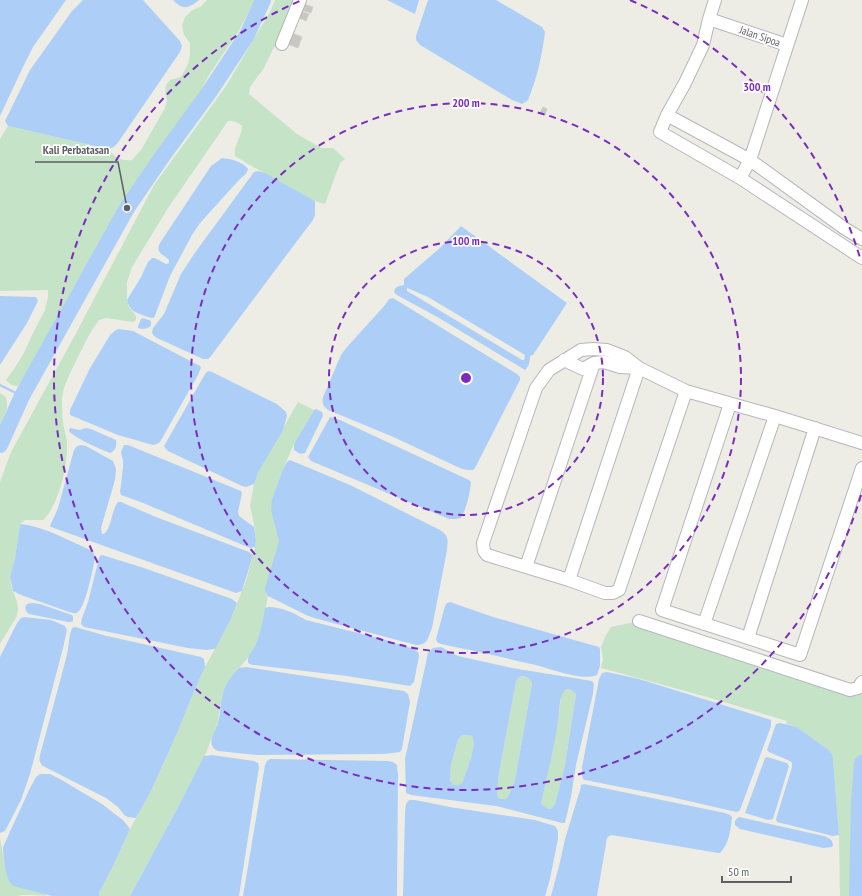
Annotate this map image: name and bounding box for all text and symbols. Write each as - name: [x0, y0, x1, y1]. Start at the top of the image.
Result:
- street label: Jalan Sipoa: [737, 22, 782, 49]
- text: 300 m: [743, 79, 771, 94]
- text: 200 m: [452, 95, 480, 110]
- callout: Kali Perbatasan: [35, 138, 118, 162]
- text: Kali Perbatasan: [43, 142, 109, 157]
- text: 100 m: [452, 233, 480, 248]
- centre of rings: [459, 371, 473, 385]
- scale bar: [722, 858, 791, 884]
- text: 50 m: [728, 864, 749, 879]

